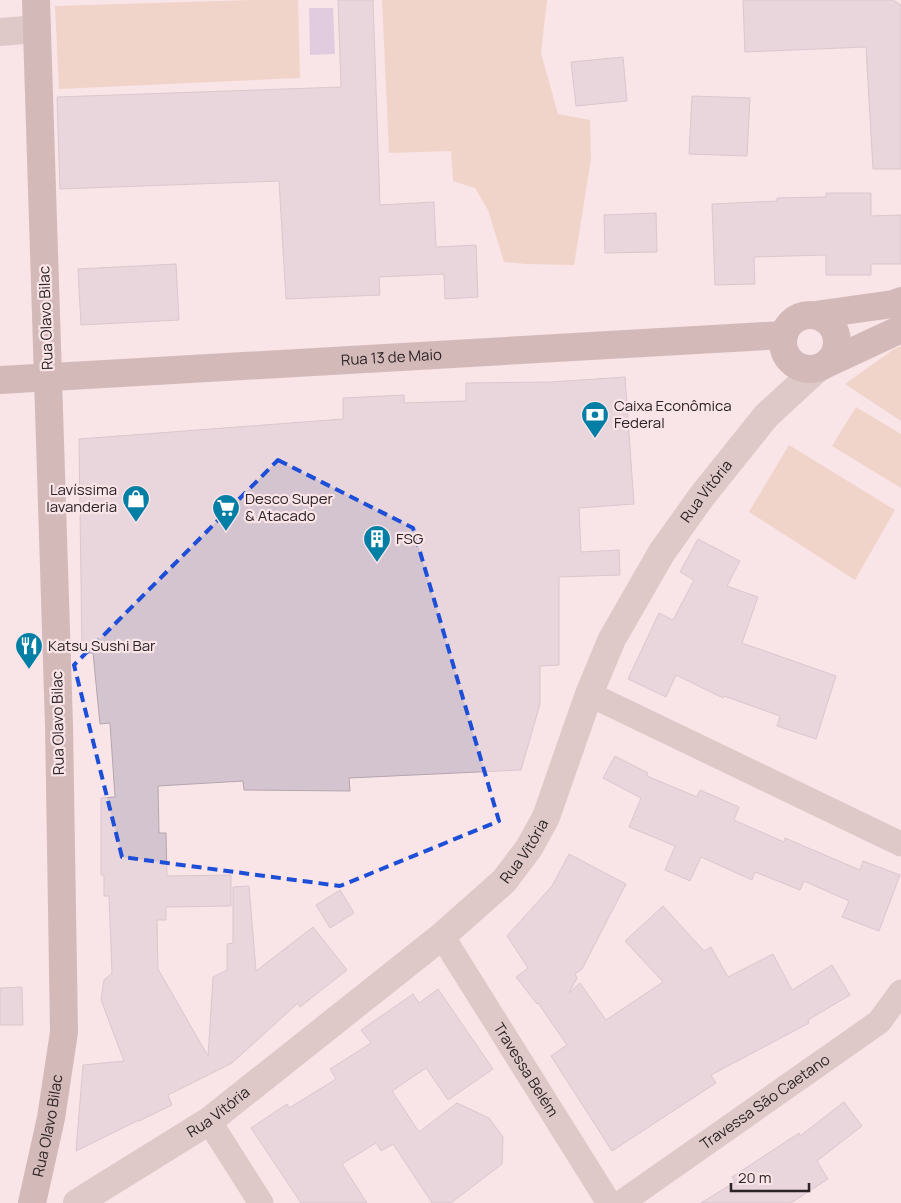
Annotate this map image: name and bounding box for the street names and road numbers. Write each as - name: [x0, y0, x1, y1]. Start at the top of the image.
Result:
- street label: Rua Olavo Bilac: [33, 266, 58, 370]
- street label: Rua 13 de Maio: [340, 344, 442, 370]
- street label: Rua Vitória: [675, 455, 737, 527]
- street label: Rua Olavo Bilac: [46, 671, 69, 775]
- street label: Rua Vitória: [495, 815, 553, 888]
- street label: Travessa Belém: [489, 1019, 564, 1121]
- street label: Travessa São Caetano: [696, 1049, 834, 1154]
- street label: Rua Olavo Bilac: [27, 1073, 67, 1179]
- street label: Rua Vitória: [183, 1082, 254, 1142]

